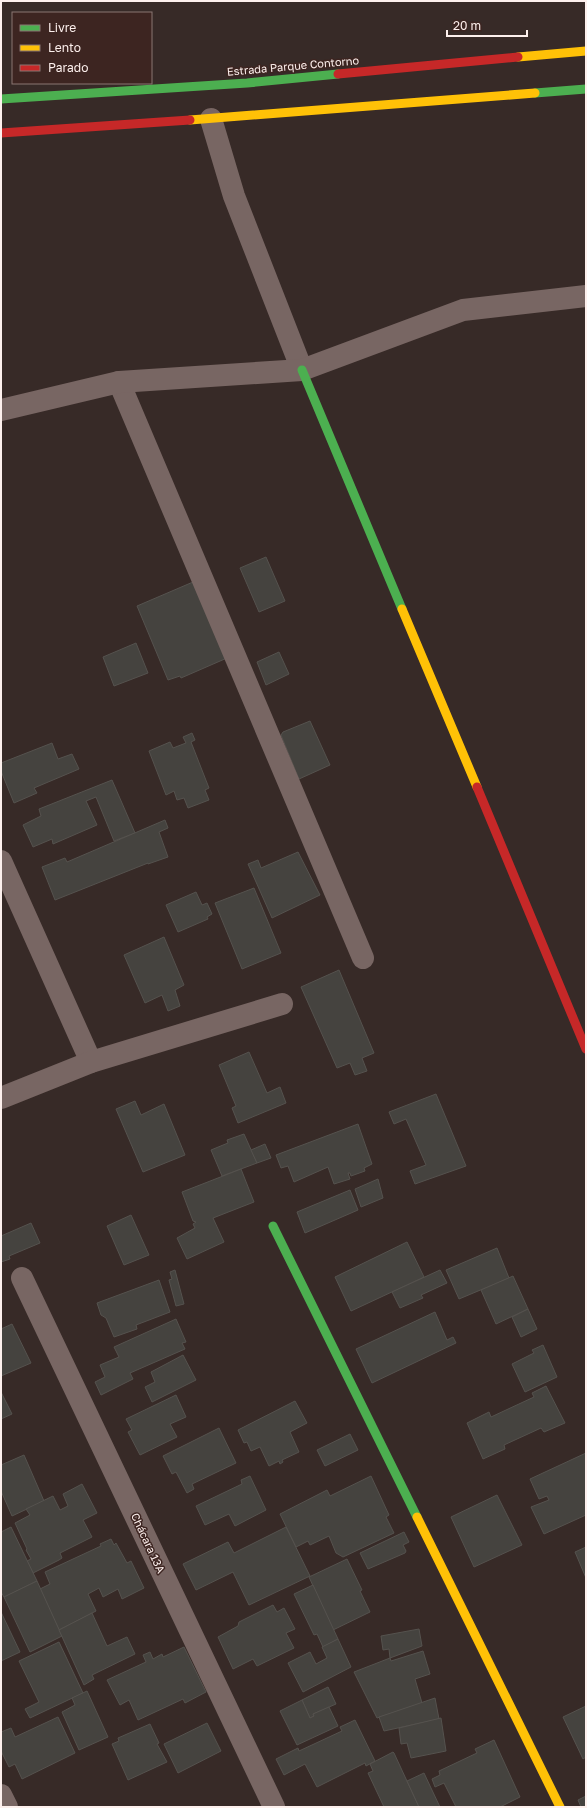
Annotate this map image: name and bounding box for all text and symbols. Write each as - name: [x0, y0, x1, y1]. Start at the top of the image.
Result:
- legend: [12, 12, 152, 84]
- scale bar: [447, 12, 527, 38]
- text: 20 m: [453, 18, 481, 33]
- text: Livre: [48, 20, 76, 35]
- text: Lento: [48, 40, 81, 55]
- street label: Estrada Parque Contorno: [226, 53, 360, 78]
- text: Parado: [48, 60, 88, 75]
- street label: Chácara 13A: [129, 1511, 168, 1576]

